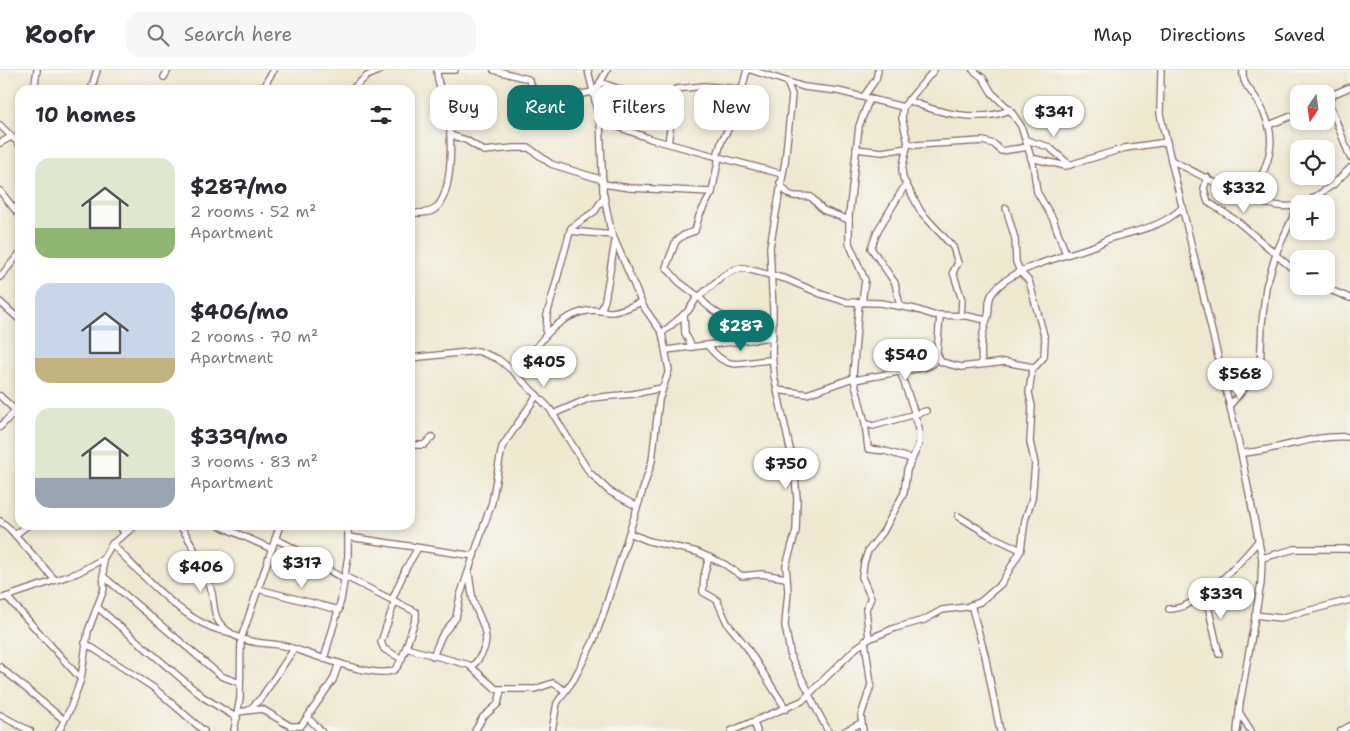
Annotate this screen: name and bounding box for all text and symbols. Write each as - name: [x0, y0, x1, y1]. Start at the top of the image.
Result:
- search box: [126, 12, 476, 57]
- text: Roofr: [25, 19, 96, 51]
- icon: search: [144, 21, 172, 49]
- text: Search here: [184, 22, 292, 47]
- text: Map: [1094, 23, 1132, 47]
- text: Directions: [1160, 23, 1246, 47]
- text: Saved: [1274, 23, 1325, 47]
- chip: Buy: [430, 85, 497, 130]
- chip: Rent: [507, 85, 584, 130]
- chip: Filters: [594, 85, 684, 130]
- chip: New: [694, 85, 769, 130]
- north arrow: [1290, 85, 1335, 130]
- map controls: [1290, 85, 1335, 295]
- pin: $341: [1024, 96, 1084, 138]
- text: 10 homes: [35, 101, 136, 129]
- icon: filters: [367, 101, 395, 129]
- text: $341: [1034, 101, 1074, 122]
- button: locate: [1290, 140, 1335, 185]
- pin: $332: [1214, 172, 1274, 214]
- text: $287/mo: [190, 173, 287, 201]
- text: $332: [1222, 177, 1266, 198]
- icon: home: [75, 178, 135, 238]
- button: +: [1290, 195, 1335, 240]
- text: 2 rooms · 52 m²: [190, 201, 317, 222]
- text: Apartment: [190, 222, 273, 243]
- button: −: [1290, 250, 1335, 295]
- text: $406/mo: [190, 298, 289, 326]
- icon: home: [75, 303, 135, 363]
- pin: $287: [711, 310, 771, 352]
- text: $287: [719, 315, 763, 336]
- text: 2 rooms · 70 m²: [190, 326, 318, 347]
- pin: $540: [876, 338, 936, 381]
- text: $540: [884, 344, 928, 365]
- pin: $405: [514, 346, 574, 388]
- text: Apartment: [190, 347, 273, 368]
- text: $405: [522, 351, 566, 372]
- pin: $568: [1210, 358, 1270, 400]
- text: $568: [1218, 363, 1262, 384]
- text: $339/mo: [190, 423, 288, 451]
- icon: home: [75, 428, 135, 488]
- pin: $750: [756, 448, 816, 490]
- text: 3 rooms · 83 m²: [190, 451, 318, 472]
- text: $750: [765, 453, 807, 474]
- text: Apartment: [190, 472, 273, 493]
- pin: $317: [272, 546, 332, 589]
- pin: $406: [171, 550, 231, 593]
- text: $317: [282, 552, 322, 573]
- text: $406: [179, 556, 223, 577]
- pin: $339: [1191, 578, 1251, 620]
- text: $339: [1199, 583, 1243, 604]

